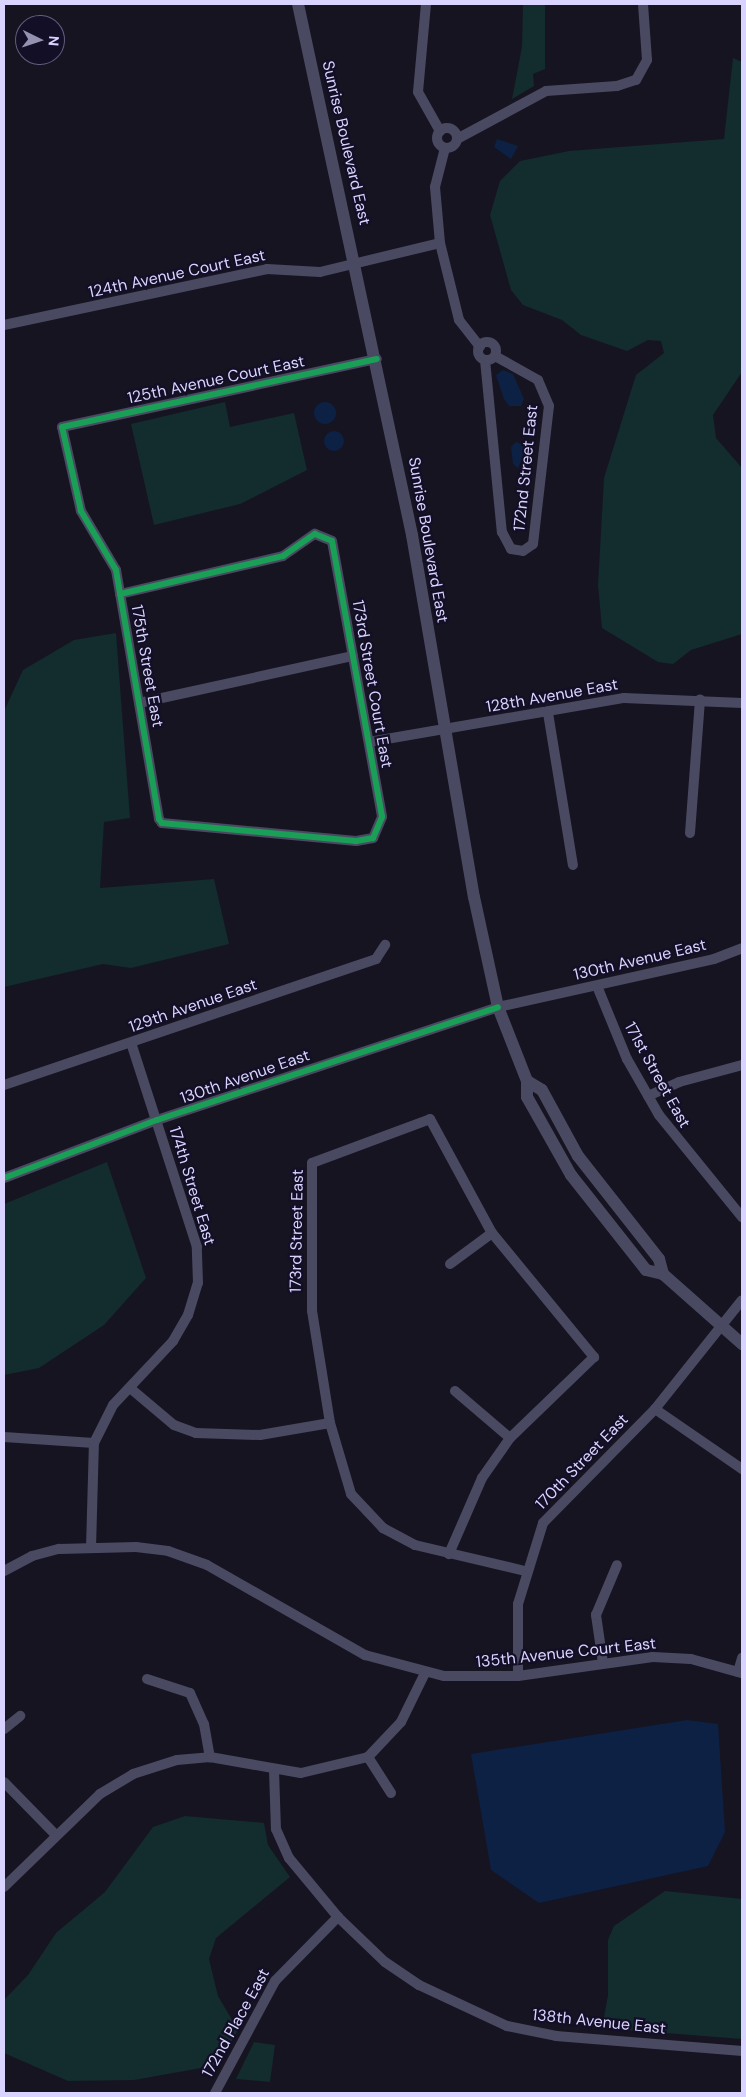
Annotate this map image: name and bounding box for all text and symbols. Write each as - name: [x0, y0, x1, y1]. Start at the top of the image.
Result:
- north arrow: [15, 15, 65, 65]
- text: N: [45, 35, 63, 47]
- street label: Sunrise Boulevard East: [318, 59, 374, 227]
- street label: 124th Avenue Court East: [87, 246, 267, 302]
- street label: 125th Avenue Court East: [126, 352, 306, 408]
- street label: 172nd Street East: [510, 404, 542, 532]
- street label: Sunrise Boulevard East: [404, 456, 452, 624]
- street label: 173rd Street Court East: [348, 598, 396, 770]
- street label: 175th Street East: [127, 603, 167, 729]
- street label: 128th Avenue East: [484, 675, 620, 717]
- street label: 130th Avenue East: [572, 935, 708, 985]
- street label: 129th Avenue East: [126, 975, 260, 1037]
- street label: 171st Street East: [620, 1019, 694, 1131]
- street label: 130th Avenue East: [178, 1046, 312, 1108]
- street label: 174th Street East: [165, 1124, 219, 1248]
- street label: 173rd Street East: [286, 1169, 308, 1293]
- street label: 170th Street East: [532, 1410, 632, 1514]
- street label: 135th Avenue Court East: [475, 1634, 657, 1672]
- street label: 172nd Place East: [198, 1965, 274, 2081]
- street label: 138th Avenue East: [531, 2005, 667, 2039]

